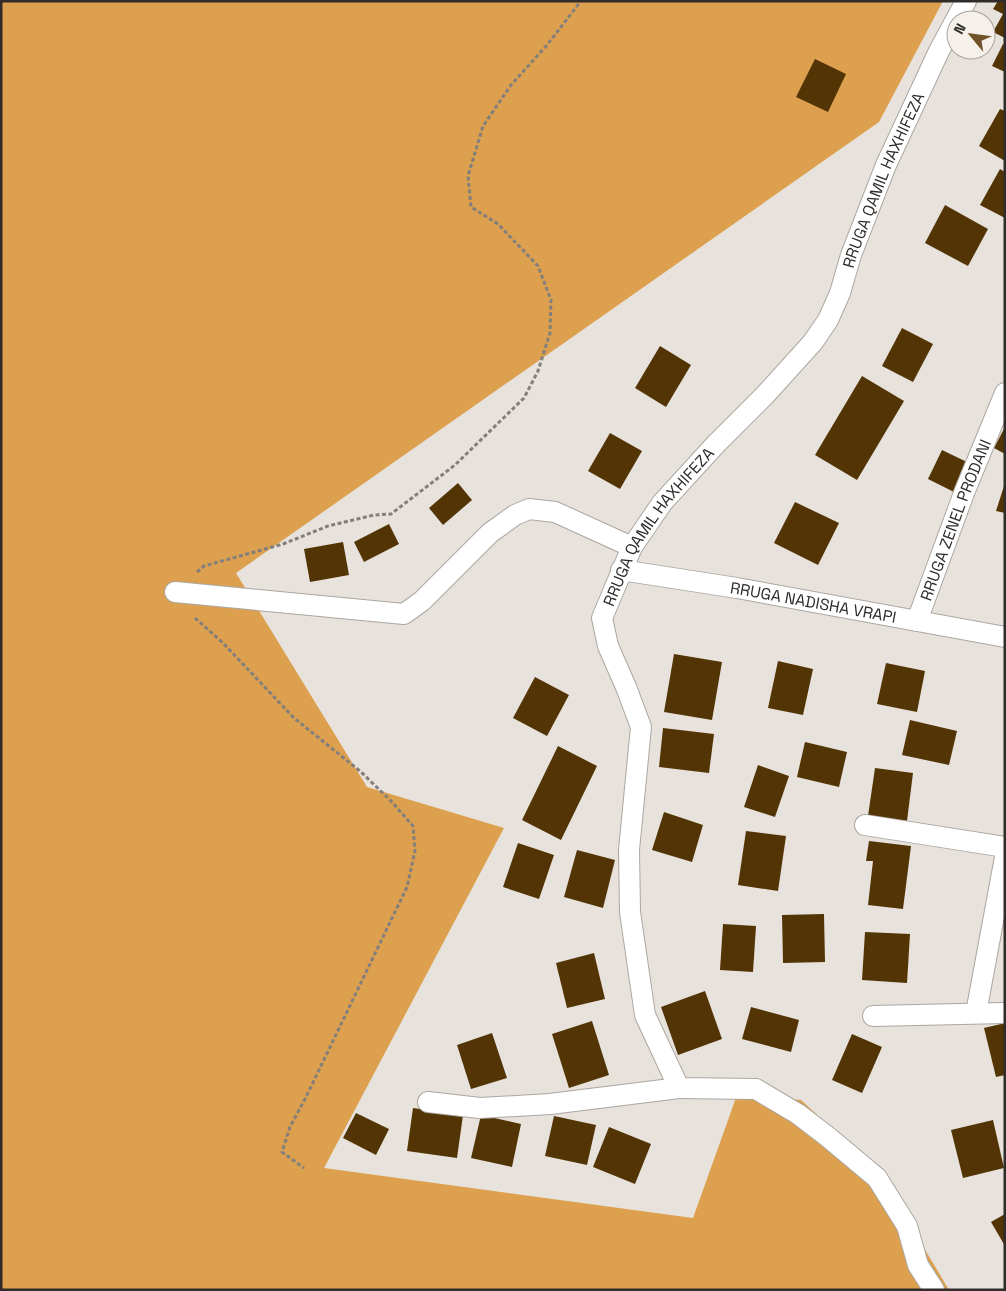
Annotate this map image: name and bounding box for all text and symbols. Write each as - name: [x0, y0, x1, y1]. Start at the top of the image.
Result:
- north arrow: [946, 10, 996, 60]
- text: N: [949, 20, 970, 37]
- street label: RRUGA QAMIL HAXHIFEZA: [838, 89, 929, 270]
- street label: RRUGA ZENEL PRODANI: [915, 436, 996, 604]
- street label: RRUGA QAMIL HAXHIFEZA: [598, 443, 719, 609]
- street label: RRUGA NADISHA VRAPI: [729, 577, 898, 628]

